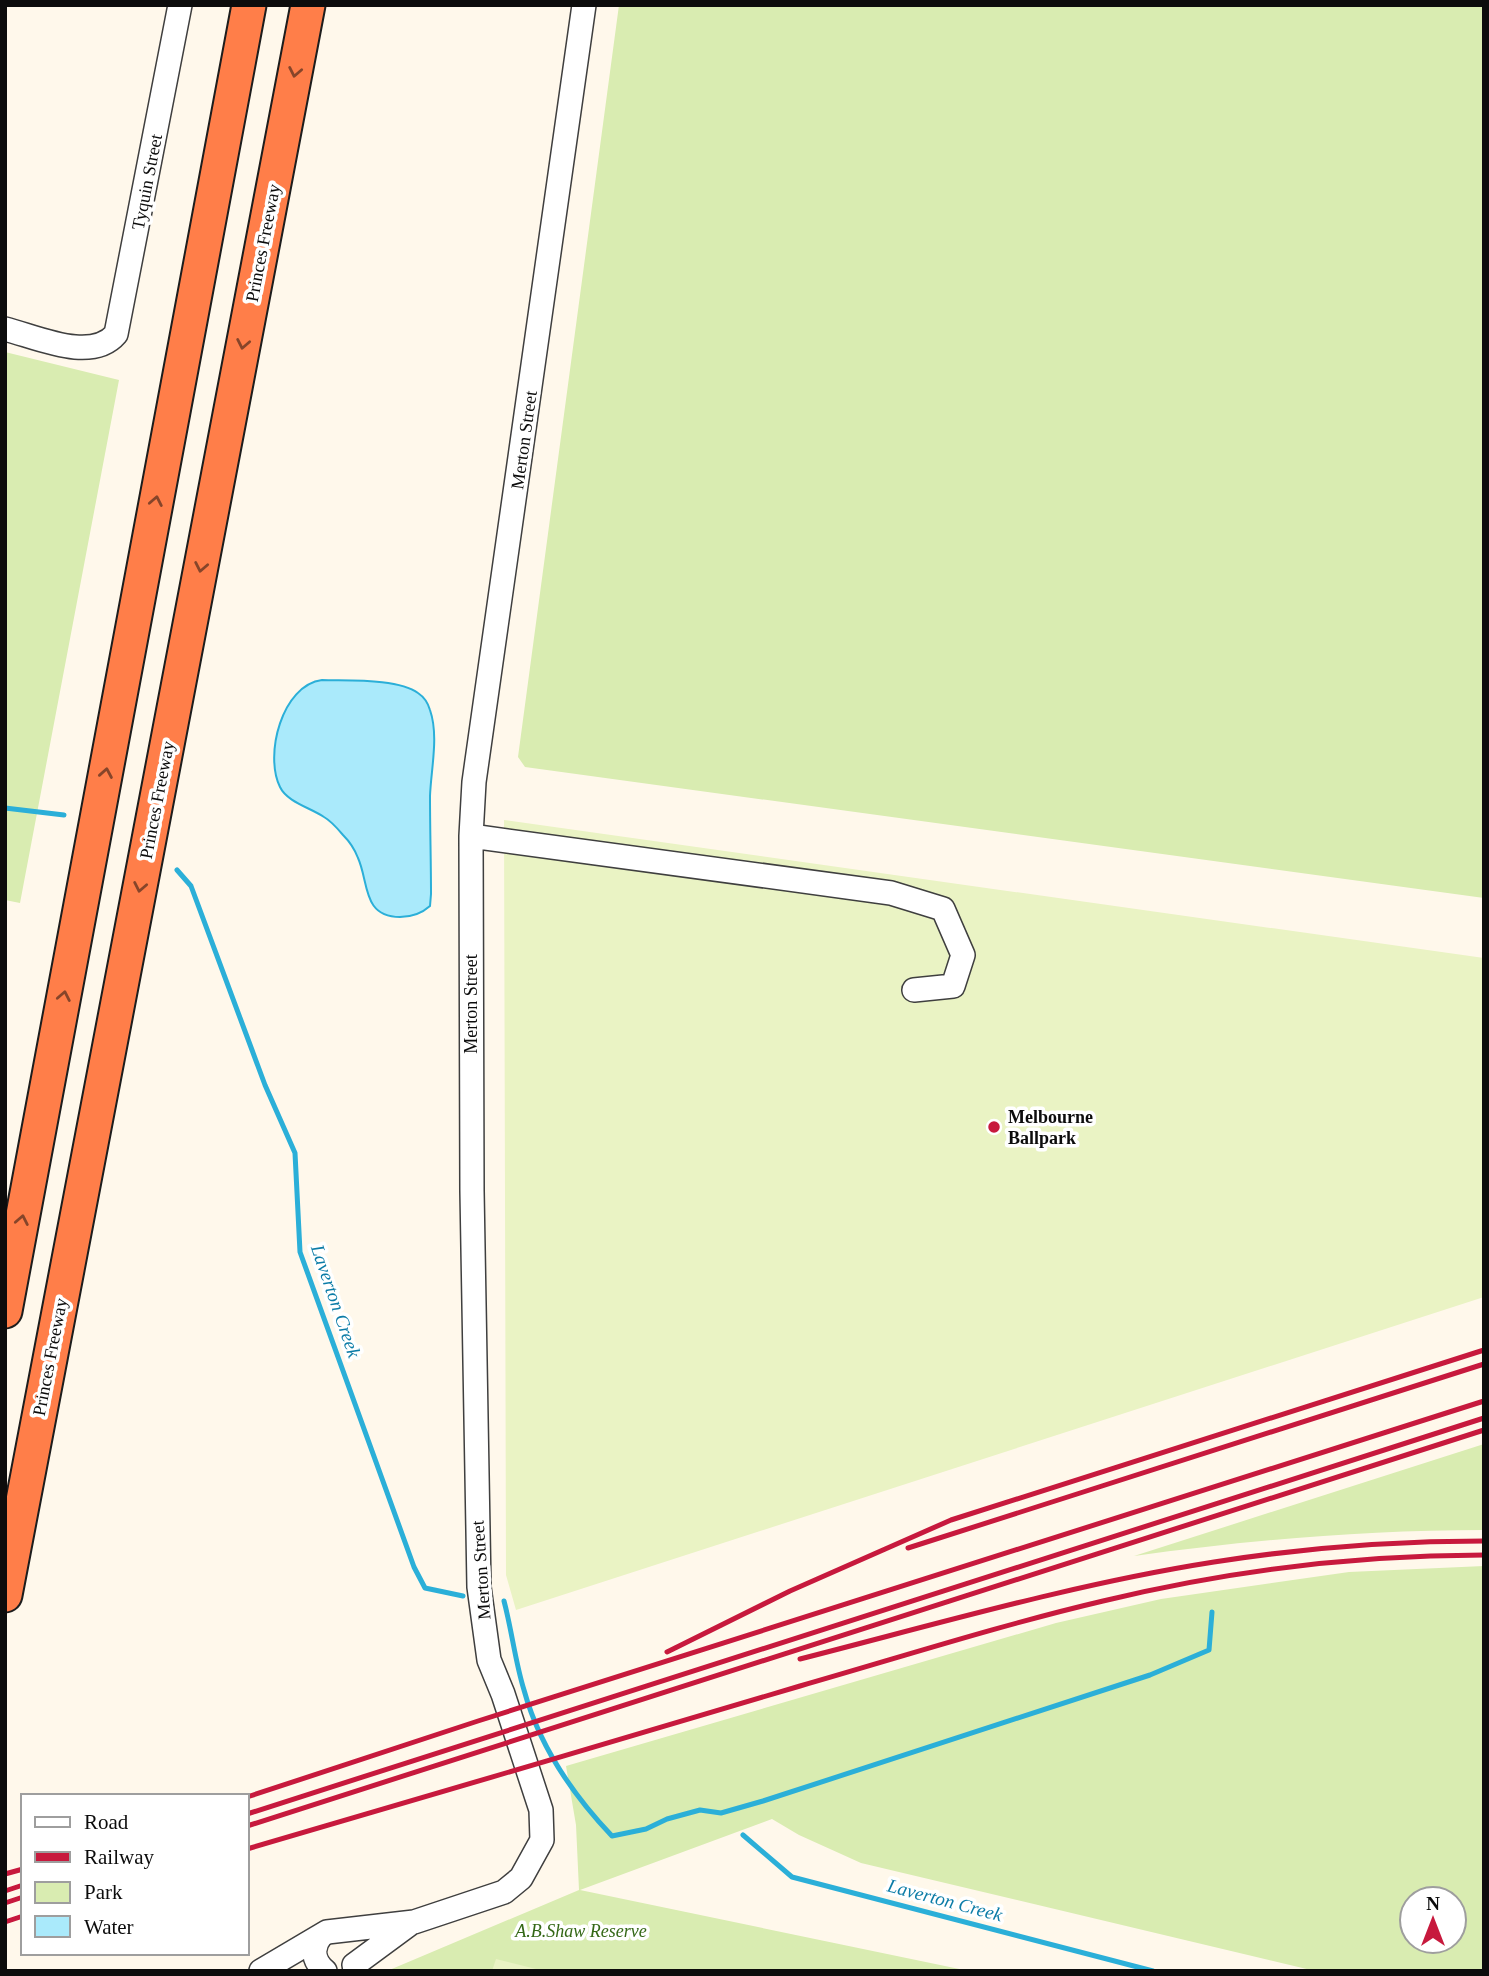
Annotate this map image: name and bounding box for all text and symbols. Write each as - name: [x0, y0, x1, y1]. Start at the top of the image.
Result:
- one-way arrow: [289, 66, 304, 78]
- street label: Tyquin Street: [128, 132, 166, 232]
- street label: Princes Freeway: [242, 182, 284, 304]
- one-way arrow: [237, 338, 252, 350]
- street label: Merton Street: [507, 389, 541, 491]
- one-way arrow: [148, 495, 163, 507]
- one-way arrow: [194, 561, 209, 573]
- street label: Princes Freeway: [136, 739, 178, 861]
- one-way arrow: [97, 767, 112, 779]
- one-way arrow: [133, 881, 148, 893]
- street label: Merton Street: [461, 954, 481, 1054]
- one-way arrow: [56, 990, 71, 1002]
- place label: Melbourne Ballpark: [1008, 1107, 1093, 1148]
- marker: Melbourne Ballpark: [986, 1119, 1002, 1135]
- one-way arrow: [14, 1214, 29, 1226]
- water label: Laverton Creek: [307, 1241, 365, 1361]
- street label: Princes Freeway: [29, 1296, 71, 1418]
- street label: Merton Street: [468, 1520, 494, 1620]
- legend: [21, 1794, 248, 1955]
- text: Road: [84, 1810, 129, 1834]
- text: Railway: [84, 1845, 154, 1869]
- water label: Laverton Creek: [884, 1874, 1005, 1926]
- text: Park: [84, 1880, 123, 1904]
- north arrow: [1398, 1885, 1468, 1955]
- text: N: [1426, 1893, 1440, 1914]
- text: Water: [84, 1915, 134, 1939]
- park label: A.B.Shaw Reserve: [514, 1921, 647, 1941]

